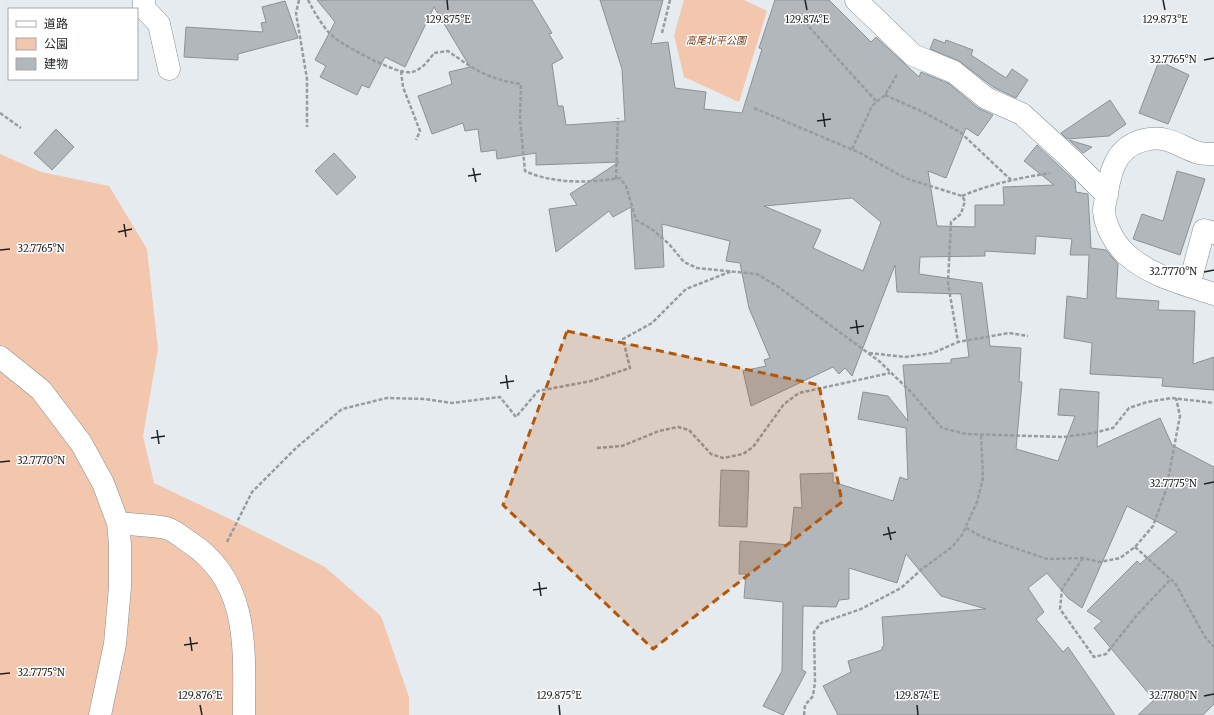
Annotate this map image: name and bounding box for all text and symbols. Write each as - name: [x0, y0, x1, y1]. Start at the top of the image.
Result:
- legend: [8, 8, 138, 80]
- text: 129.875°E: [425, 13, 471, 26]
- text: 129.874°E: [785, 13, 830, 26]
- text: 129.873°E: [1142, 13, 1188, 26]
- text: 道路: [44, 16, 68, 31]
- park label: 高尾北平公園: [686, 34, 748, 47]
- text: 公園: [44, 36, 68, 51]
- text: 32.7765°N: [1150, 53, 1197, 66]
- text: 建物: [44, 56, 68, 71]
- text: 32.7765°N: [18, 242, 65, 255]
- text: 32.7770°N: [1149, 265, 1197, 278]
- text: 32.7770°N: [17, 454, 65, 467]
- text: 32.7775°N: [1149, 477, 1197, 490]
- text: 32.7775°N: [17, 666, 65, 679]
- text: 129.876°E: [178, 689, 223, 702]
- text: 129.875°E: [536, 689, 582, 702]
- text: 129.874°E: [895, 689, 940, 702]
- text: 32.7780°N: [1149, 689, 1197, 702]

